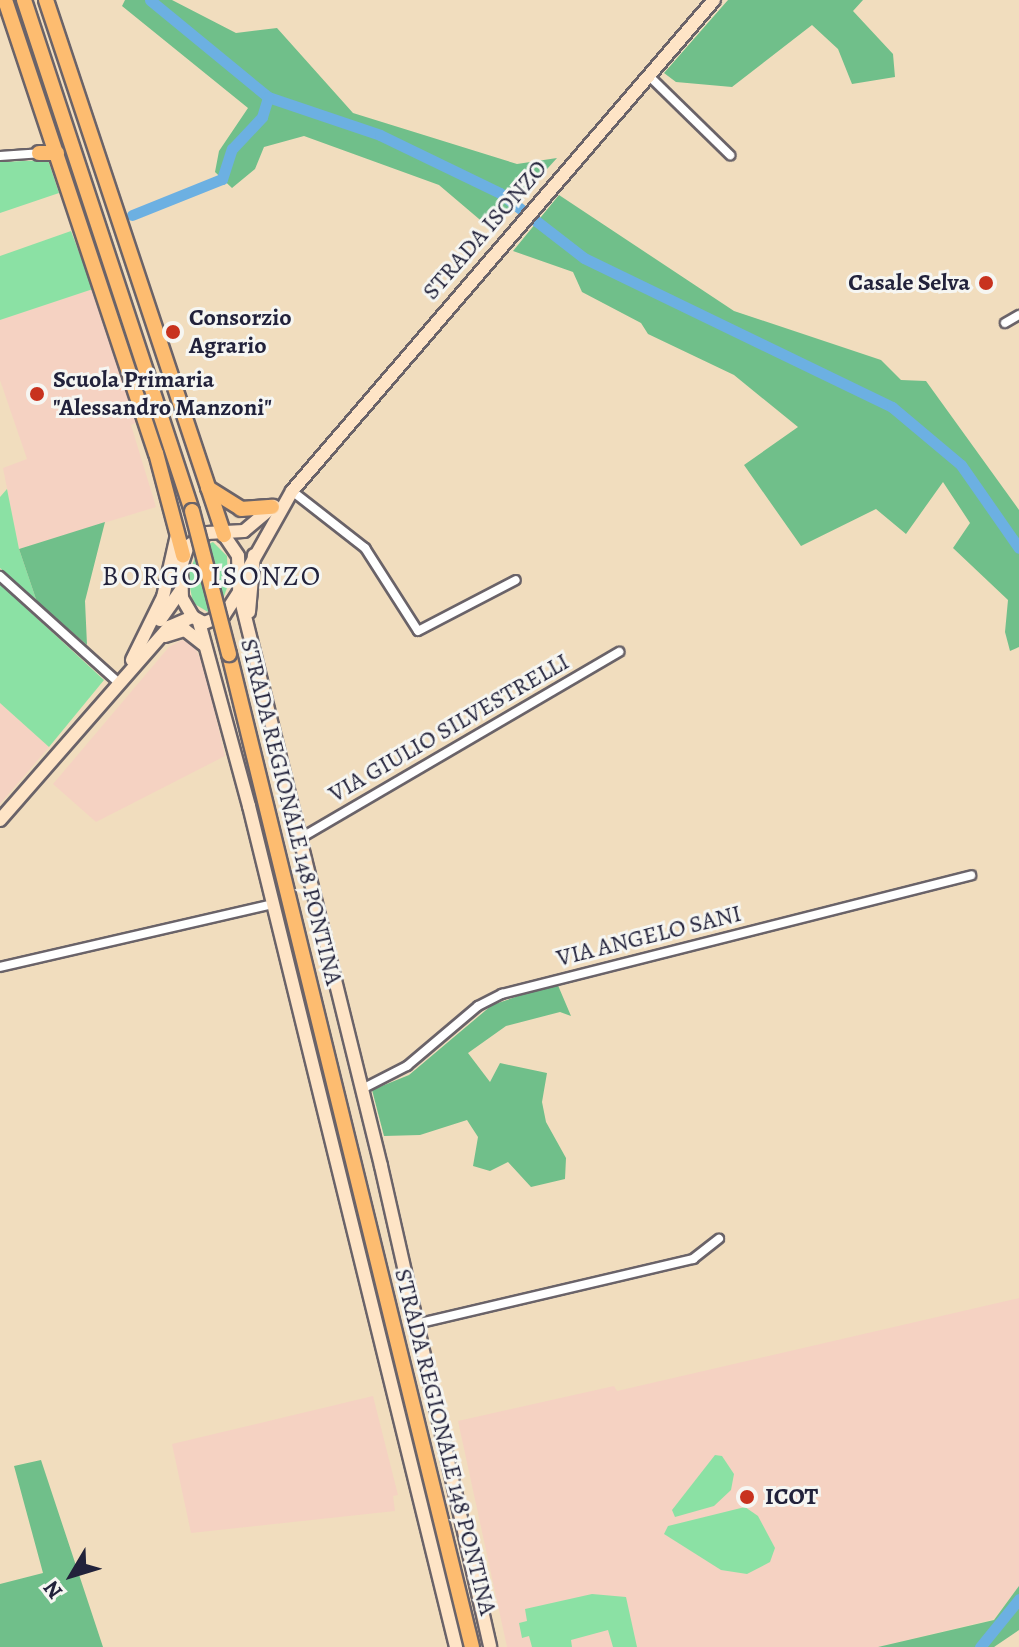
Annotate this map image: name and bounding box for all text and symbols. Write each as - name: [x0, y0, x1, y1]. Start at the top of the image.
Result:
- street label: STRADA ISONZO: [417, 154, 553, 306]
- place label: Casale Selva: [848, 269, 970, 297]
- marker: Casale Selva: [977, 274, 995, 292]
- place label: Consorzio Agrario: [189, 304, 292, 360]
- marker: Consorzio Agrario: [164, 323, 182, 341]
- place label: Scuola Primaria "Alessandro Manzoni": [53, 366, 272, 422]
- marker: Scuola Primaria "Alessandro Manzoni": [28, 385, 46, 403]
- district label: BORGO ISONZO: [102, 559, 322, 593]
- street label: STRADA REGIONALE 148 PONTINA: [234, 636, 348, 988]
- street label: VIA GIULIO SILVESTRELLI: [324, 647, 574, 809]
- street label: VIA ANGELO SANI: [554, 899, 744, 973]
- street label: STRADA REGIONALE 148 PONTINA: [388, 1266, 502, 1618]
- place label: ICOT: [765, 1483, 818, 1511]
- marker: ICOT: [736, 1486, 758, 1508]
- north arrow: [32, 1535, 112, 1615]
- text: N: [36, 1574, 70, 1605]

